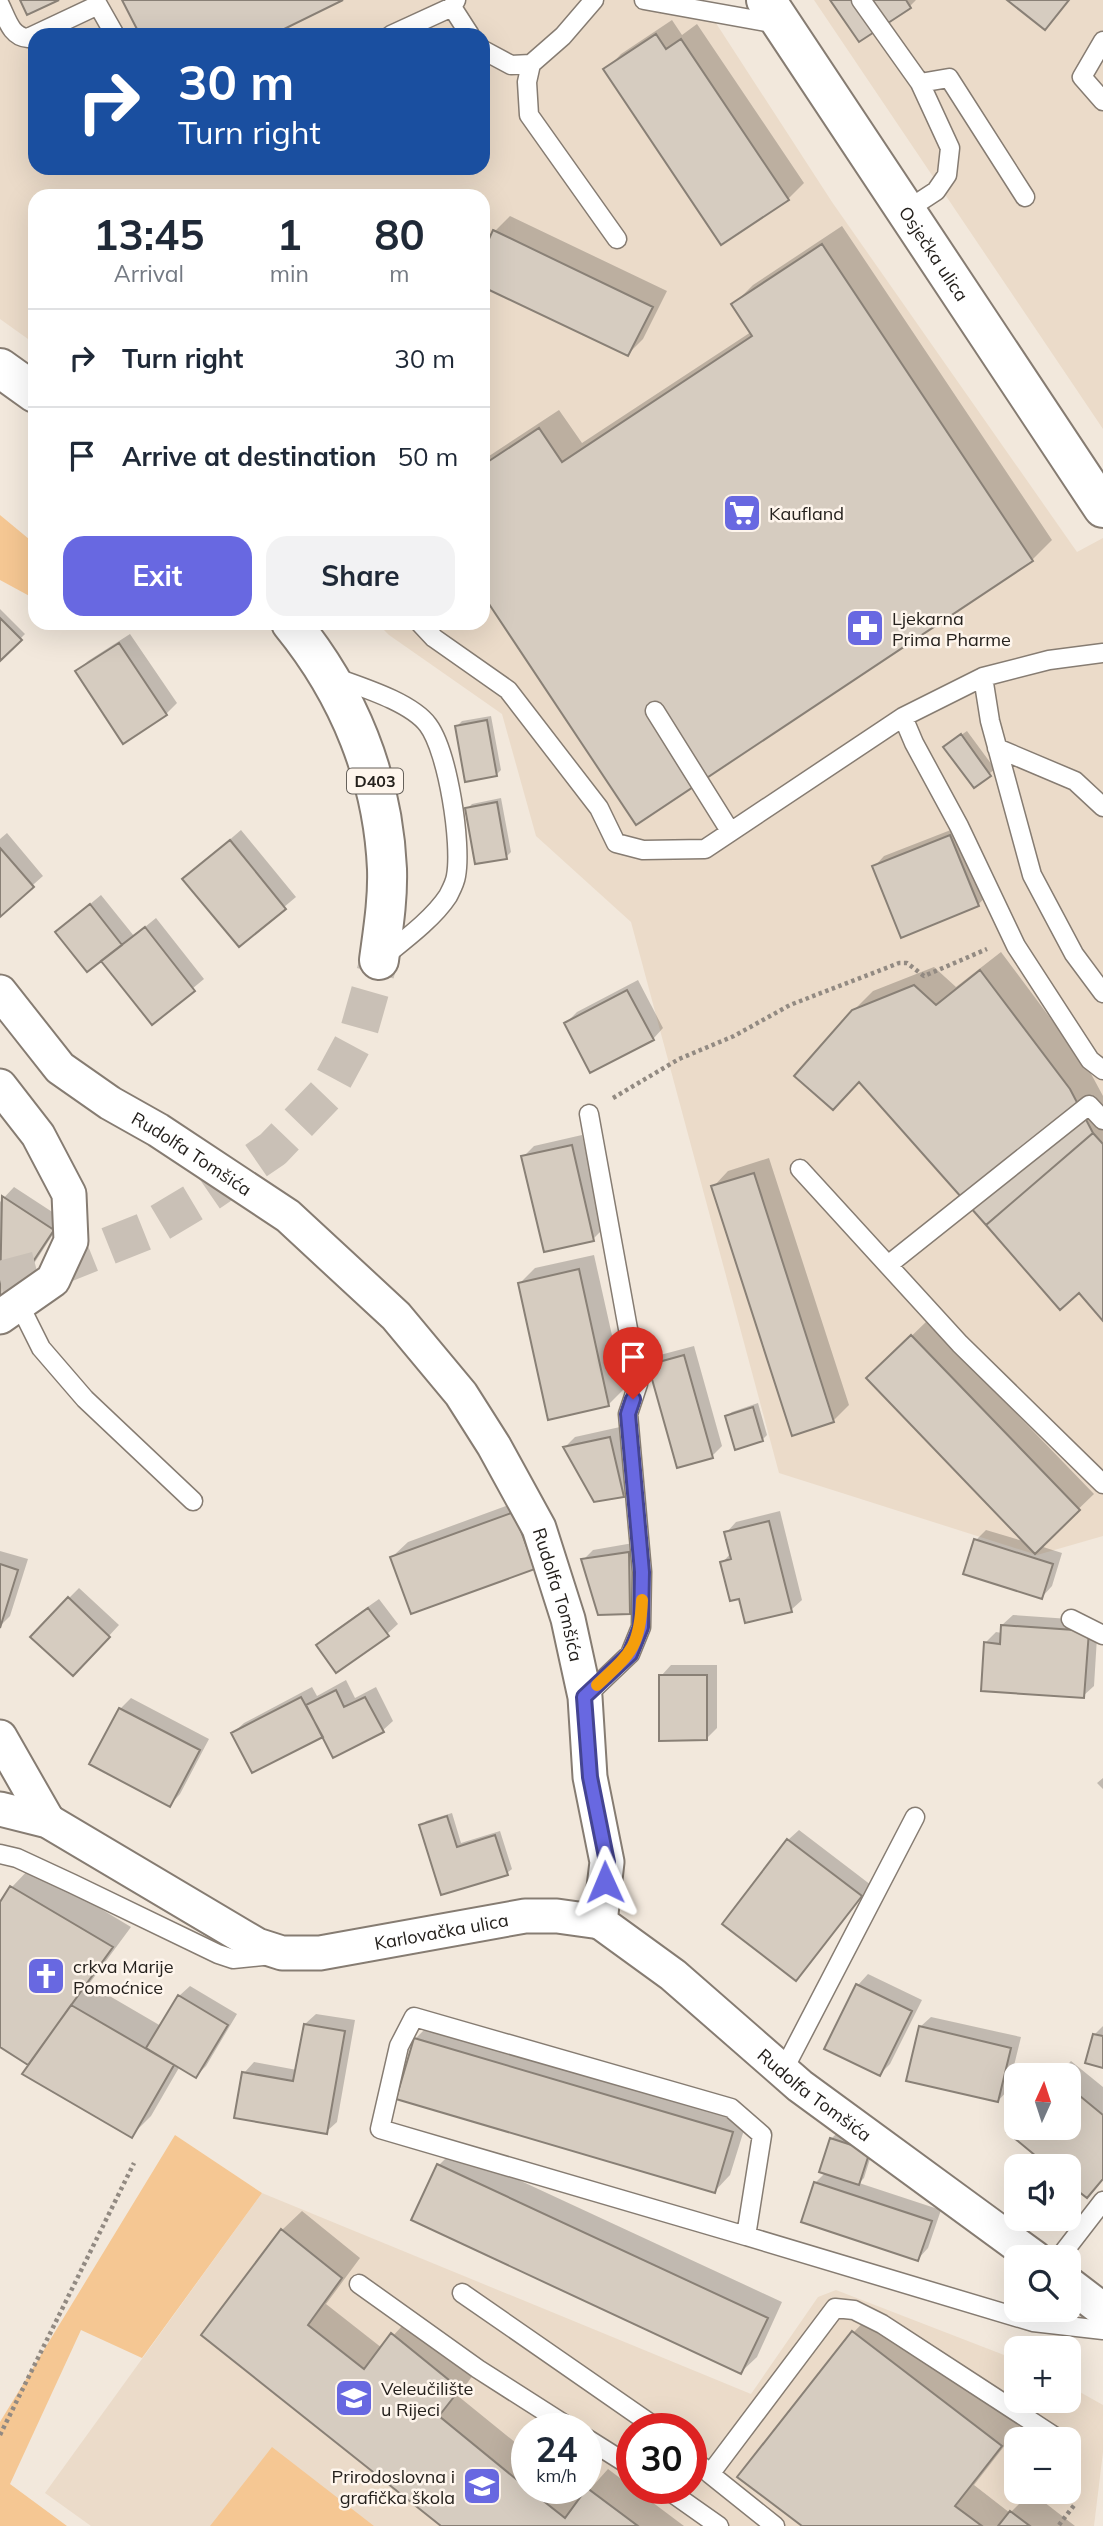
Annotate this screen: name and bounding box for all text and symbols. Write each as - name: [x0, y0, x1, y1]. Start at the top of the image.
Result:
- text: 30 m: [178, 51, 294, 112]
- icon: right: [63, 56, 154, 147]
- text: Turn right: [178, 112, 321, 152]
- street label: Osječka ulica: [894, 201, 974, 305]
- text: 13:45: [93, 208, 205, 261]
- text: 1: [277, 208, 302, 261]
- text: 80: [374, 208, 425, 261]
- text: Arrival: [114, 259, 184, 288]
- text: min: [270, 259, 309, 288]
- text: m: [389, 259, 410, 288]
- icon: right: [63, 339, 101, 377]
- text: Turn right: [122, 342, 243, 375]
- text: 30 m: [394, 342, 455, 375]
- icon: arrive: [63, 437, 101, 475]
- text: Arrive at destination: [122, 440, 377, 473]
- text: 50 m: [398, 440, 458, 473]
- supermarket icon: Kaufland: [721, 492, 763, 534]
- place label: Kaufland: [769, 502, 844, 525]
- button: Exit: [63, 536, 252, 616]
- button: Share: [266, 536, 455, 616]
- pharmacy icon: Ljekarna Prima Pharme: [844, 607, 886, 649]
- place label: Ljekarna Prima Pharme: [892, 607, 1011, 651]
- road number: D403: [347, 768, 403, 794]
- street label: Rudolfa Tomšića: [128, 1106, 256, 1200]
- pin: [603, 1327, 663, 1399]
- icon: arrive: [614, 1338, 652, 1376]
- street label: Rudolfa Tomšića: [528, 1525, 588, 1663]
- position arrow: [568, 1845, 642, 1919]
- street label: Karlovačka ulica: [372, 1908, 510, 1954]
- church icon: crkva Marije Pomoćnice: [25, 1955, 67, 1997]
- place label: crkva Marije Pomoćnice: [73, 1955, 173, 1999]
- street label: Rudolfa Tomšića: [753, 2043, 876, 2146]
- north arrow: [1004, 2063, 1082, 2140]
- map controls: [1004, 2063, 1081, 2504]
- button: sound: [1004, 2154, 1081, 2231]
- button: search: [1004, 2245, 1081, 2322]
- button: +: [1004, 2336, 1081, 2413]
- school or university icon: Veleučilište u Rijeci: [333, 2377, 375, 2419]
- place label: Veleučilište u Rijeci: [381, 2377, 473, 2421]
- speed limit sign: 30: [616, 2413, 707, 2504]
- text: 24: [535, 2427, 578, 2471]
- button: −: [1004, 2427, 1081, 2504]
- text: km/h: [536, 2464, 577, 2487]
- place label: Prirodoslovna i grafička škola: [332, 2465, 455, 2509]
- school or university icon: Prirodoslovna i grafička škola: [461, 2465, 503, 2507]

